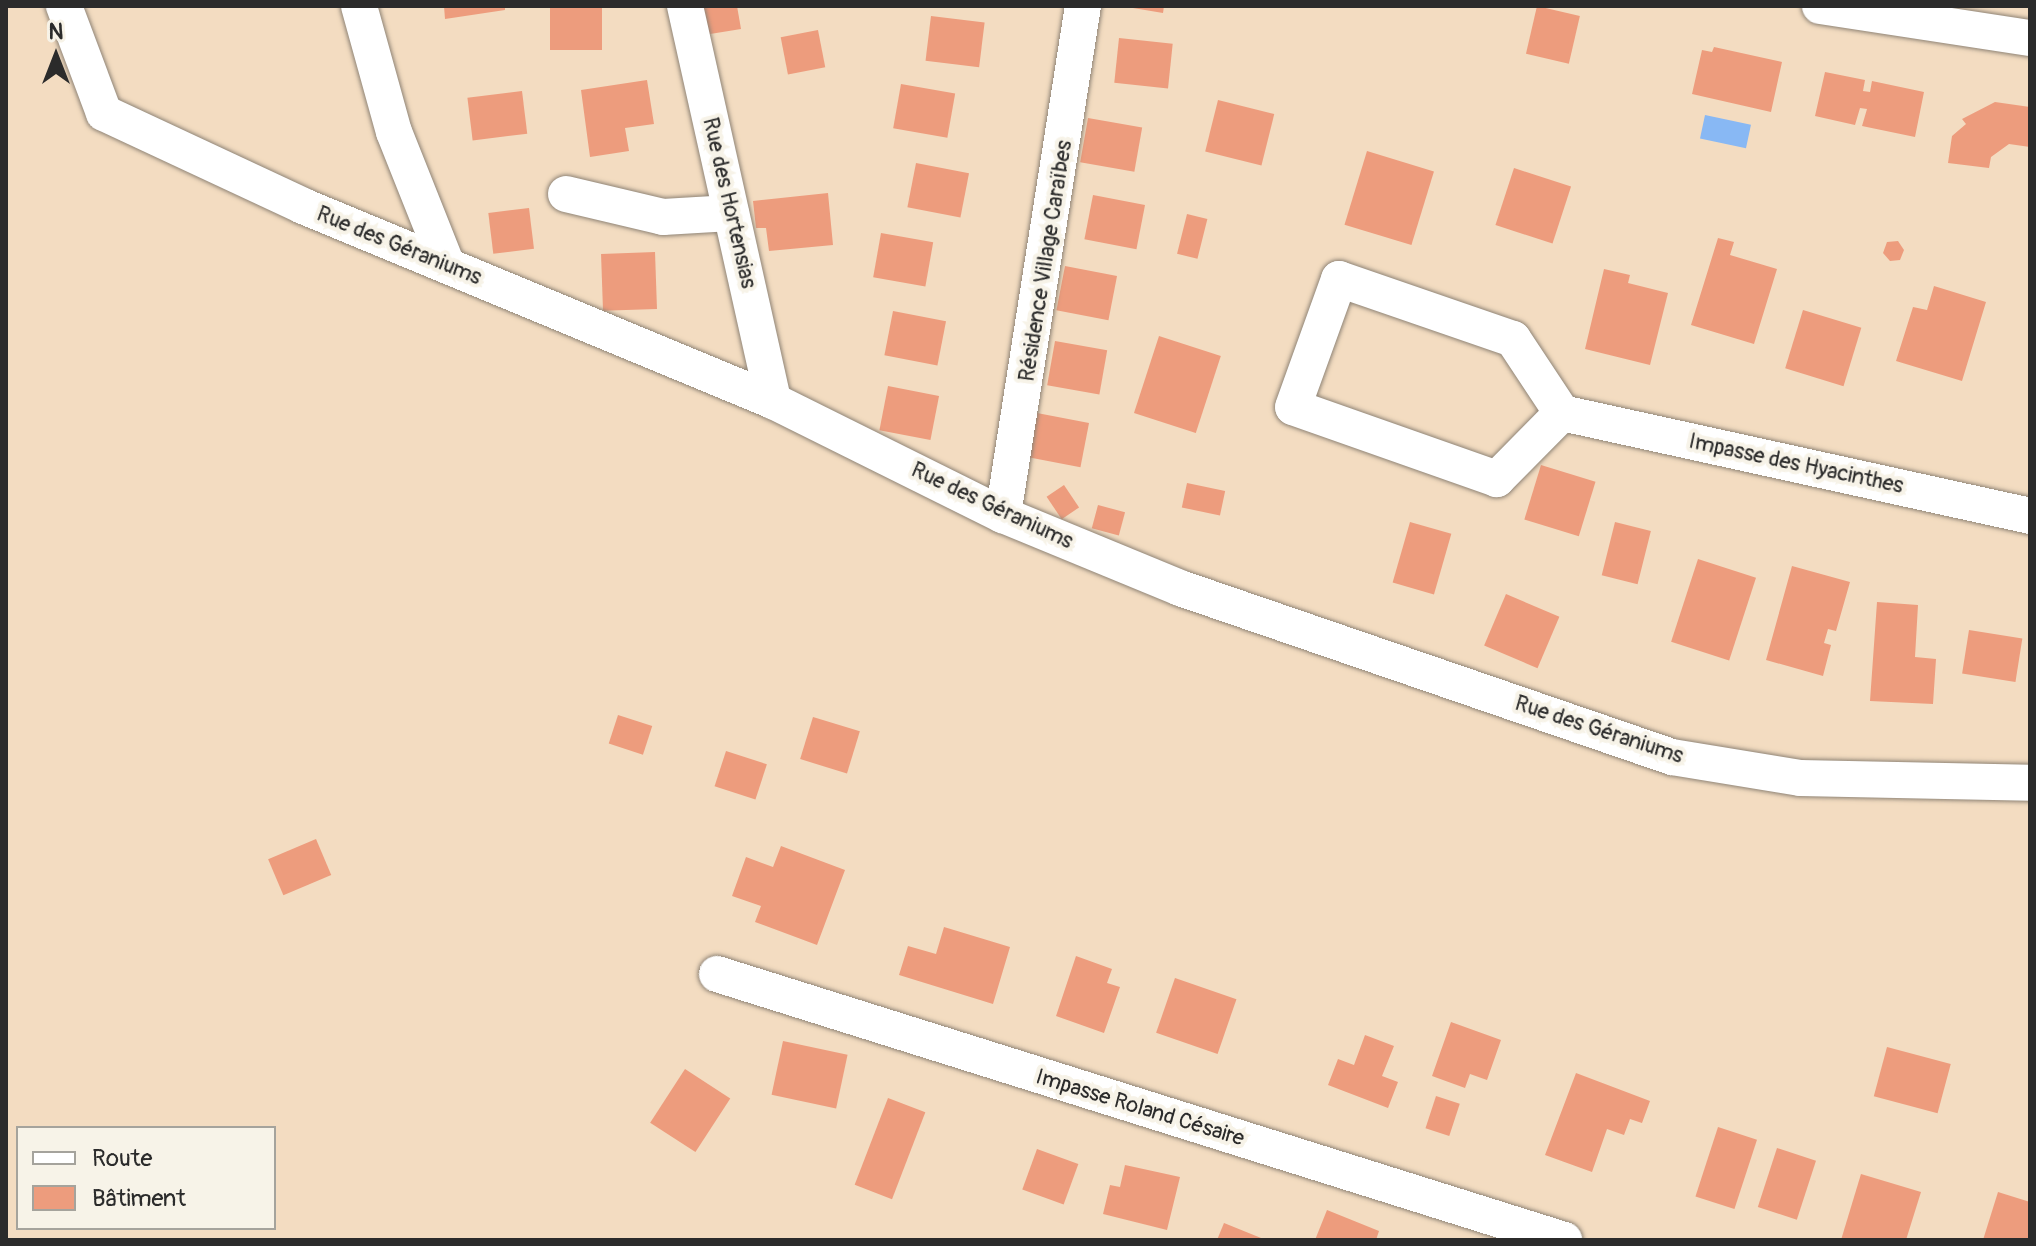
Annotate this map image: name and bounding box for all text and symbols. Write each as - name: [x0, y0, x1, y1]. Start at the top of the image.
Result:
- north arrow: [16, 16, 96, 96]
- text: N: [49, 18, 63, 46]
- street label: Rue des Hortensias: [697, 115, 761, 291]
- street label: Résidence Village Caraïbes: [1014, 139, 1078, 383]
- street label: Rue des Géraniums: [313, 201, 485, 291]
- street label: Impasse des Hyacinthes: [1686, 428, 1906, 500]
- street label: Rue des Géraniums: [907, 457, 1077, 555]
- street label: Rue des Géraniums: [1512, 690, 1686, 770]
- street label: Impasse Roland Césaire: [1033, 1064, 1247, 1152]
- legend: [16, 1126, 276, 1230]
- text: Route: [92, 1144, 152, 1173]
- text: Bâtiment: [92, 1184, 186, 1213]

